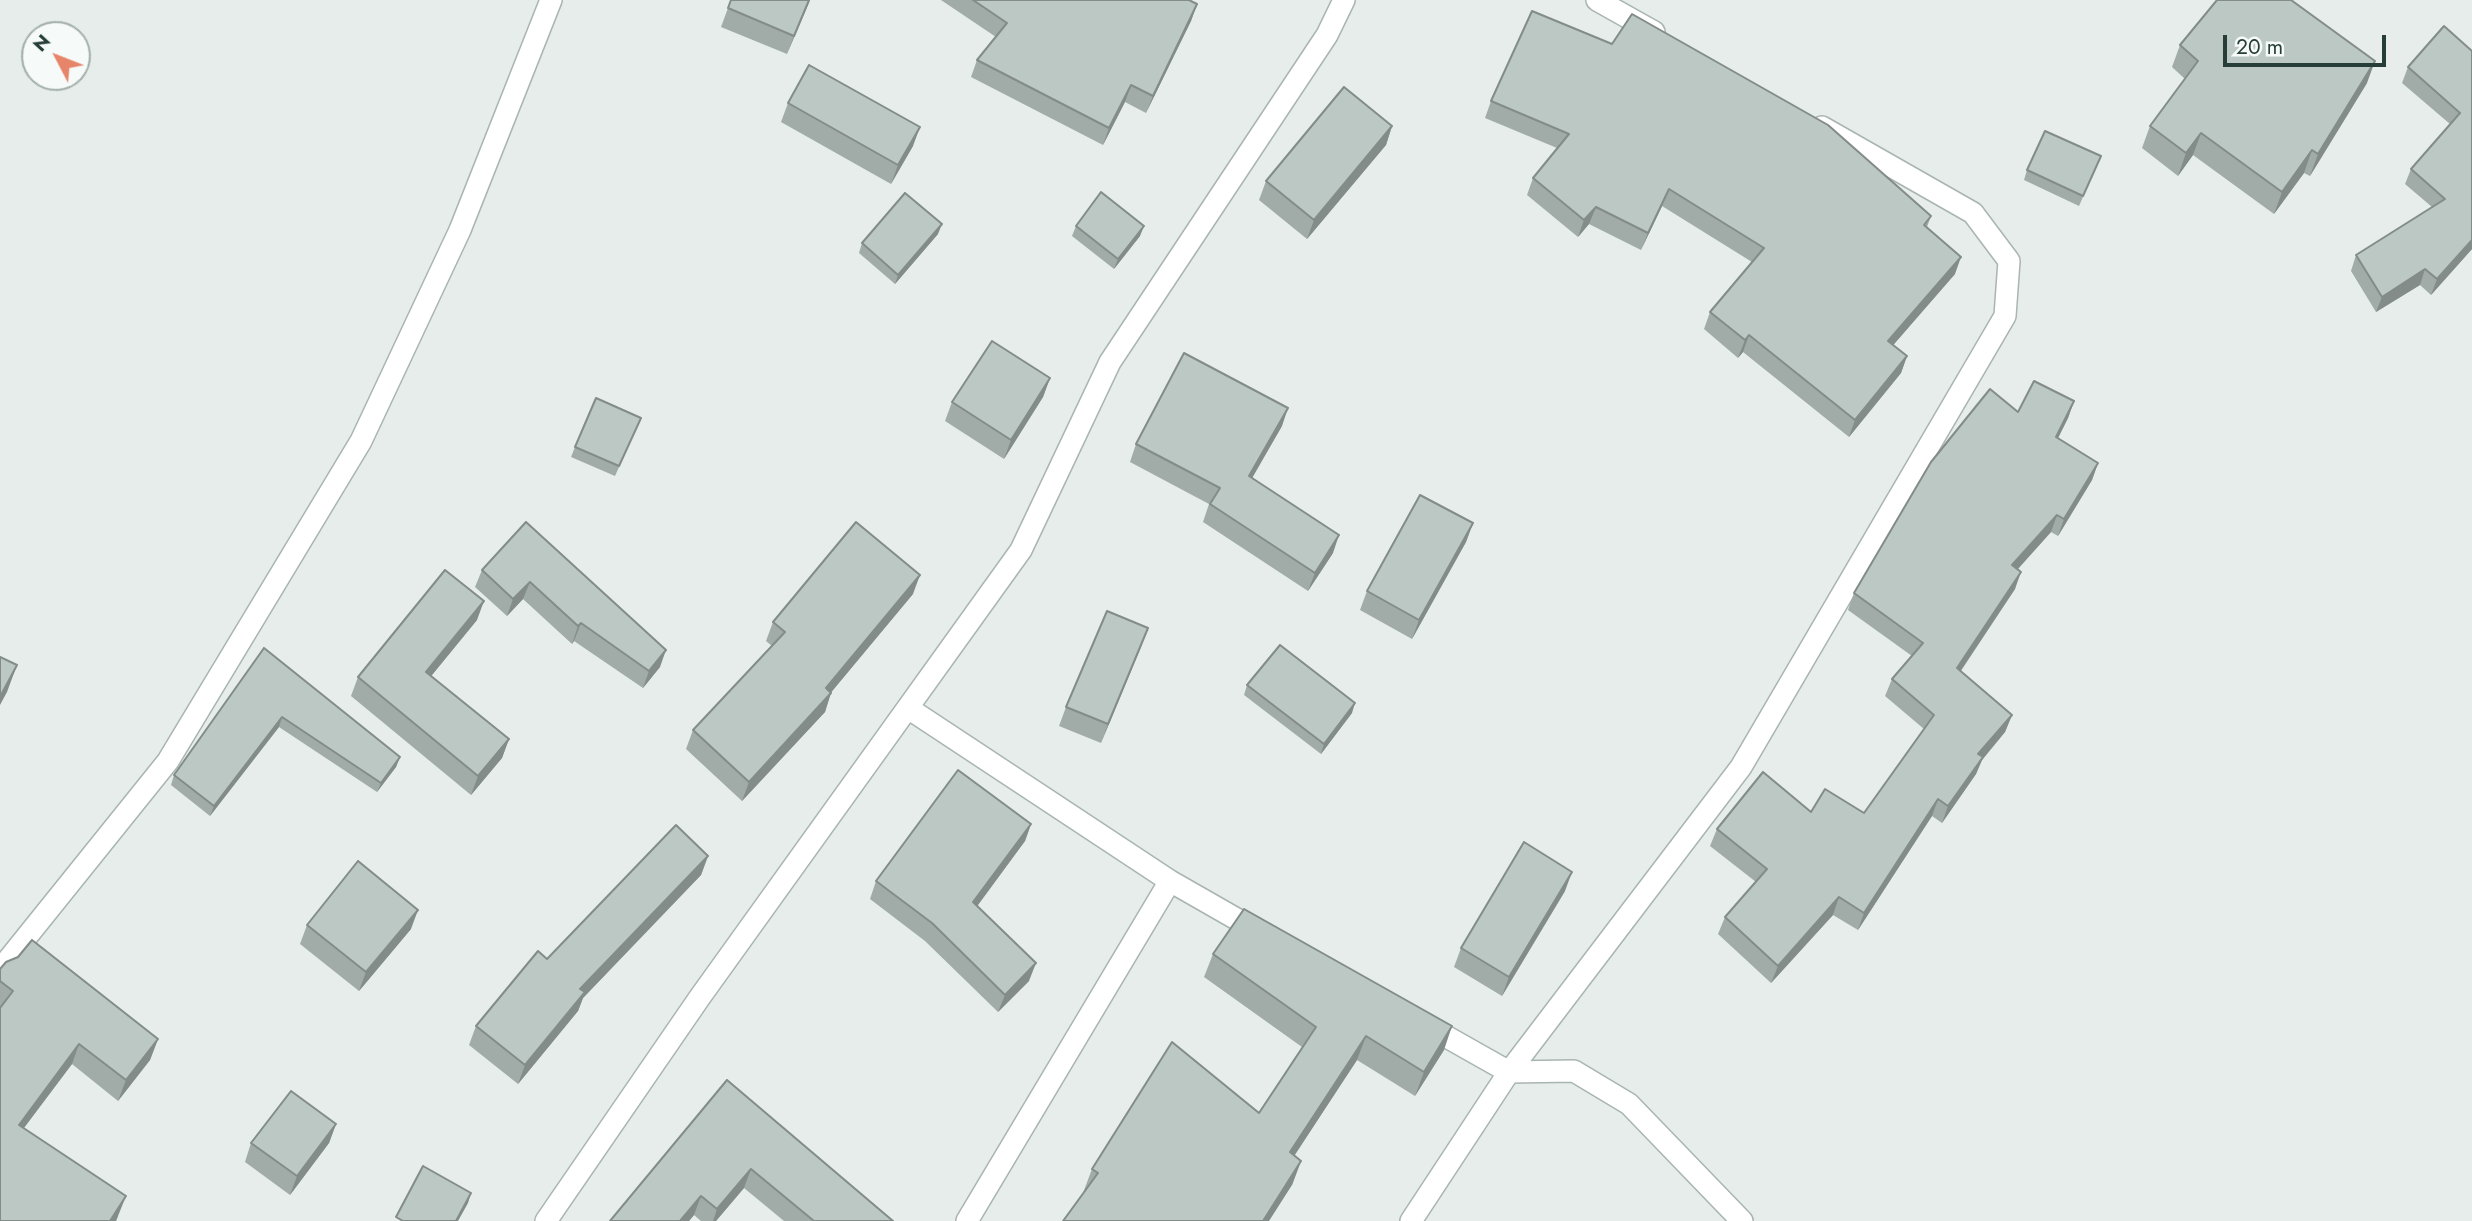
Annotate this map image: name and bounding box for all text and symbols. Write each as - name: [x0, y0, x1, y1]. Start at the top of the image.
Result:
- north arrow: [21, 21, 91, 91]
- scale bar: [2227, 21, 2390, 65]
- text: N: [26, 28, 57, 58]
- text: 20 m: [2236, 32, 2283, 62]

